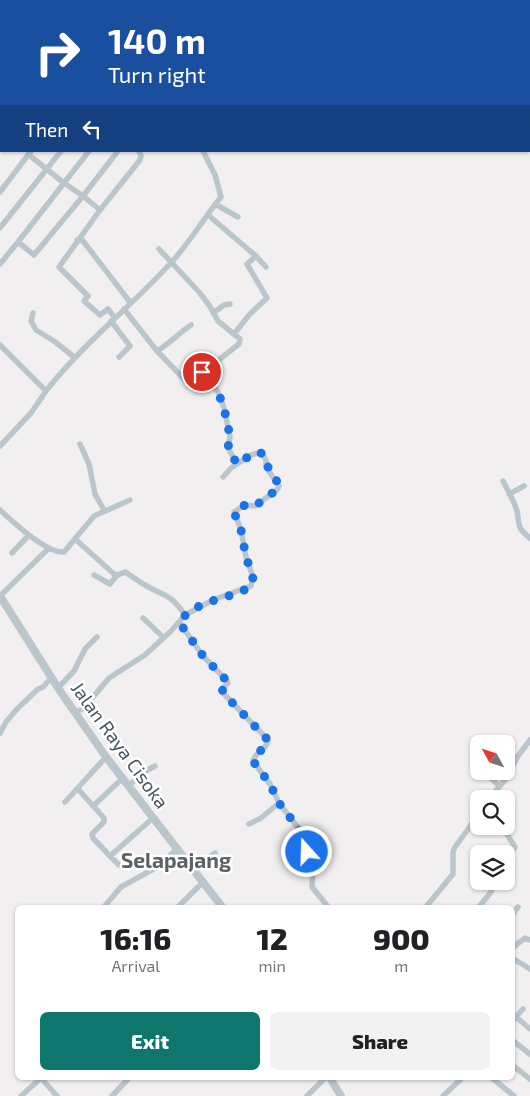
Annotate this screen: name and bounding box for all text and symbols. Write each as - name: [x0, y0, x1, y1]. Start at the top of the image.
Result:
- text: 140 m: [108, 19, 206, 61]
- icon: right: [25, 20, 90, 85]
- text: Turn right: [108, 61, 206, 87]
- icon: left: [78, 115, 106, 143]
- text: Then: [25, 118, 68, 141]
- pin: [181, 351, 223, 393]
- icon: arrive: [188, 358, 216, 386]
- street label: Jalan Raya Cisoka: [67, 677, 174, 813]
- north arrow: [470, 735, 515, 780]
- map controls: [470, 735, 515, 890]
- button: search: [470, 790, 515, 835]
- position arrow: [280, 825, 332, 877]
- button: layers: [470, 845, 515, 890]
- district label: Selapajang: [121, 847, 231, 872]
- text: 16:16: [100, 920, 171, 956]
- text: 12: [257, 920, 288, 956]
- text: 900: [373, 920, 430, 956]
- text: Arrival: [111, 956, 160, 975]
- text: min: [259, 956, 286, 975]
- text: m: [394, 956, 408, 975]
- button: Exit: [40, 1012, 260, 1070]
- button: Share: [270, 1012, 490, 1070]

